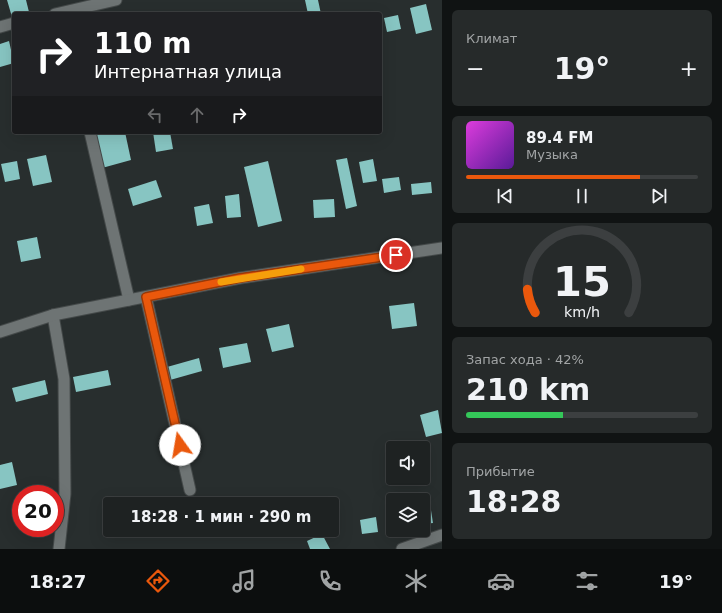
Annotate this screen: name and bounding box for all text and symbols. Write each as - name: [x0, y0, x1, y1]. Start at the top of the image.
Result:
- text: 110 m: [94, 27, 191, 60]
- icon: right: [28, 28, 80, 80]
- text: Климат: [466, 31, 517, 46]
- text: 19°: [554, 51, 610, 86]
- text: −: [466, 56, 484, 81]
- text: +: [680, 56, 698, 81]
- text: Интернатная улица: [94, 61, 282, 82]
- icon: left: [144, 104, 166, 126]
- icon: ahead: [186, 104, 208, 126]
- icon: right: [228, 104, 250, 126]
- text: 89.4 FM: [526, 129, 593, 147]
- text: Музыка: [526, 147, 578, 162]
- icon: previous: [494, 185, 516, 207]
- icon: pause: [571, 185, 593, 207]
- icon: next: [648, 185, 670, 207]
- pin: [379, 238, 413, 272]
- icon: arrive: [385, 244, 407, 266]
- text: 15: [553, 256, 611, 305]
- text: km/h: [564, 303, 600, 319]
- text: Запас хода · 42%: [466, 352, 584, 367]
- text: 210 km: [466, 372, 590, 407]
- position arrow: [159, 424, 201, 466]
- map controls: [386, 441, 430, 537]
- button: sound: [386, 441, 430, 485]
- text: Прибытие: [466, 464, 535, 479]
- text: 18:28: [466, 484, 562, 519]
- speed limit sign: 20: [12, 485, 64, 537]
- button: layers: [386, 493, 430, 537]
- text: 18:28 · 1 мин · 290 m: [131, 508, 312, 526]
- icon: directions: [144, 567, 172, 595]
- icon: music: [230, 567, 258, 595]
- icon: phone: [316, 567, 344, 595]
- icon: climate: [402, 567, 430, 595]
- icon: car: [487, 567, 515, 595]
- icon: filters: [573, 567, 601, 595]
- text: 18:27: [29, 571, 86, 592]
- text: 19°: [659, 571, 693, 592]

